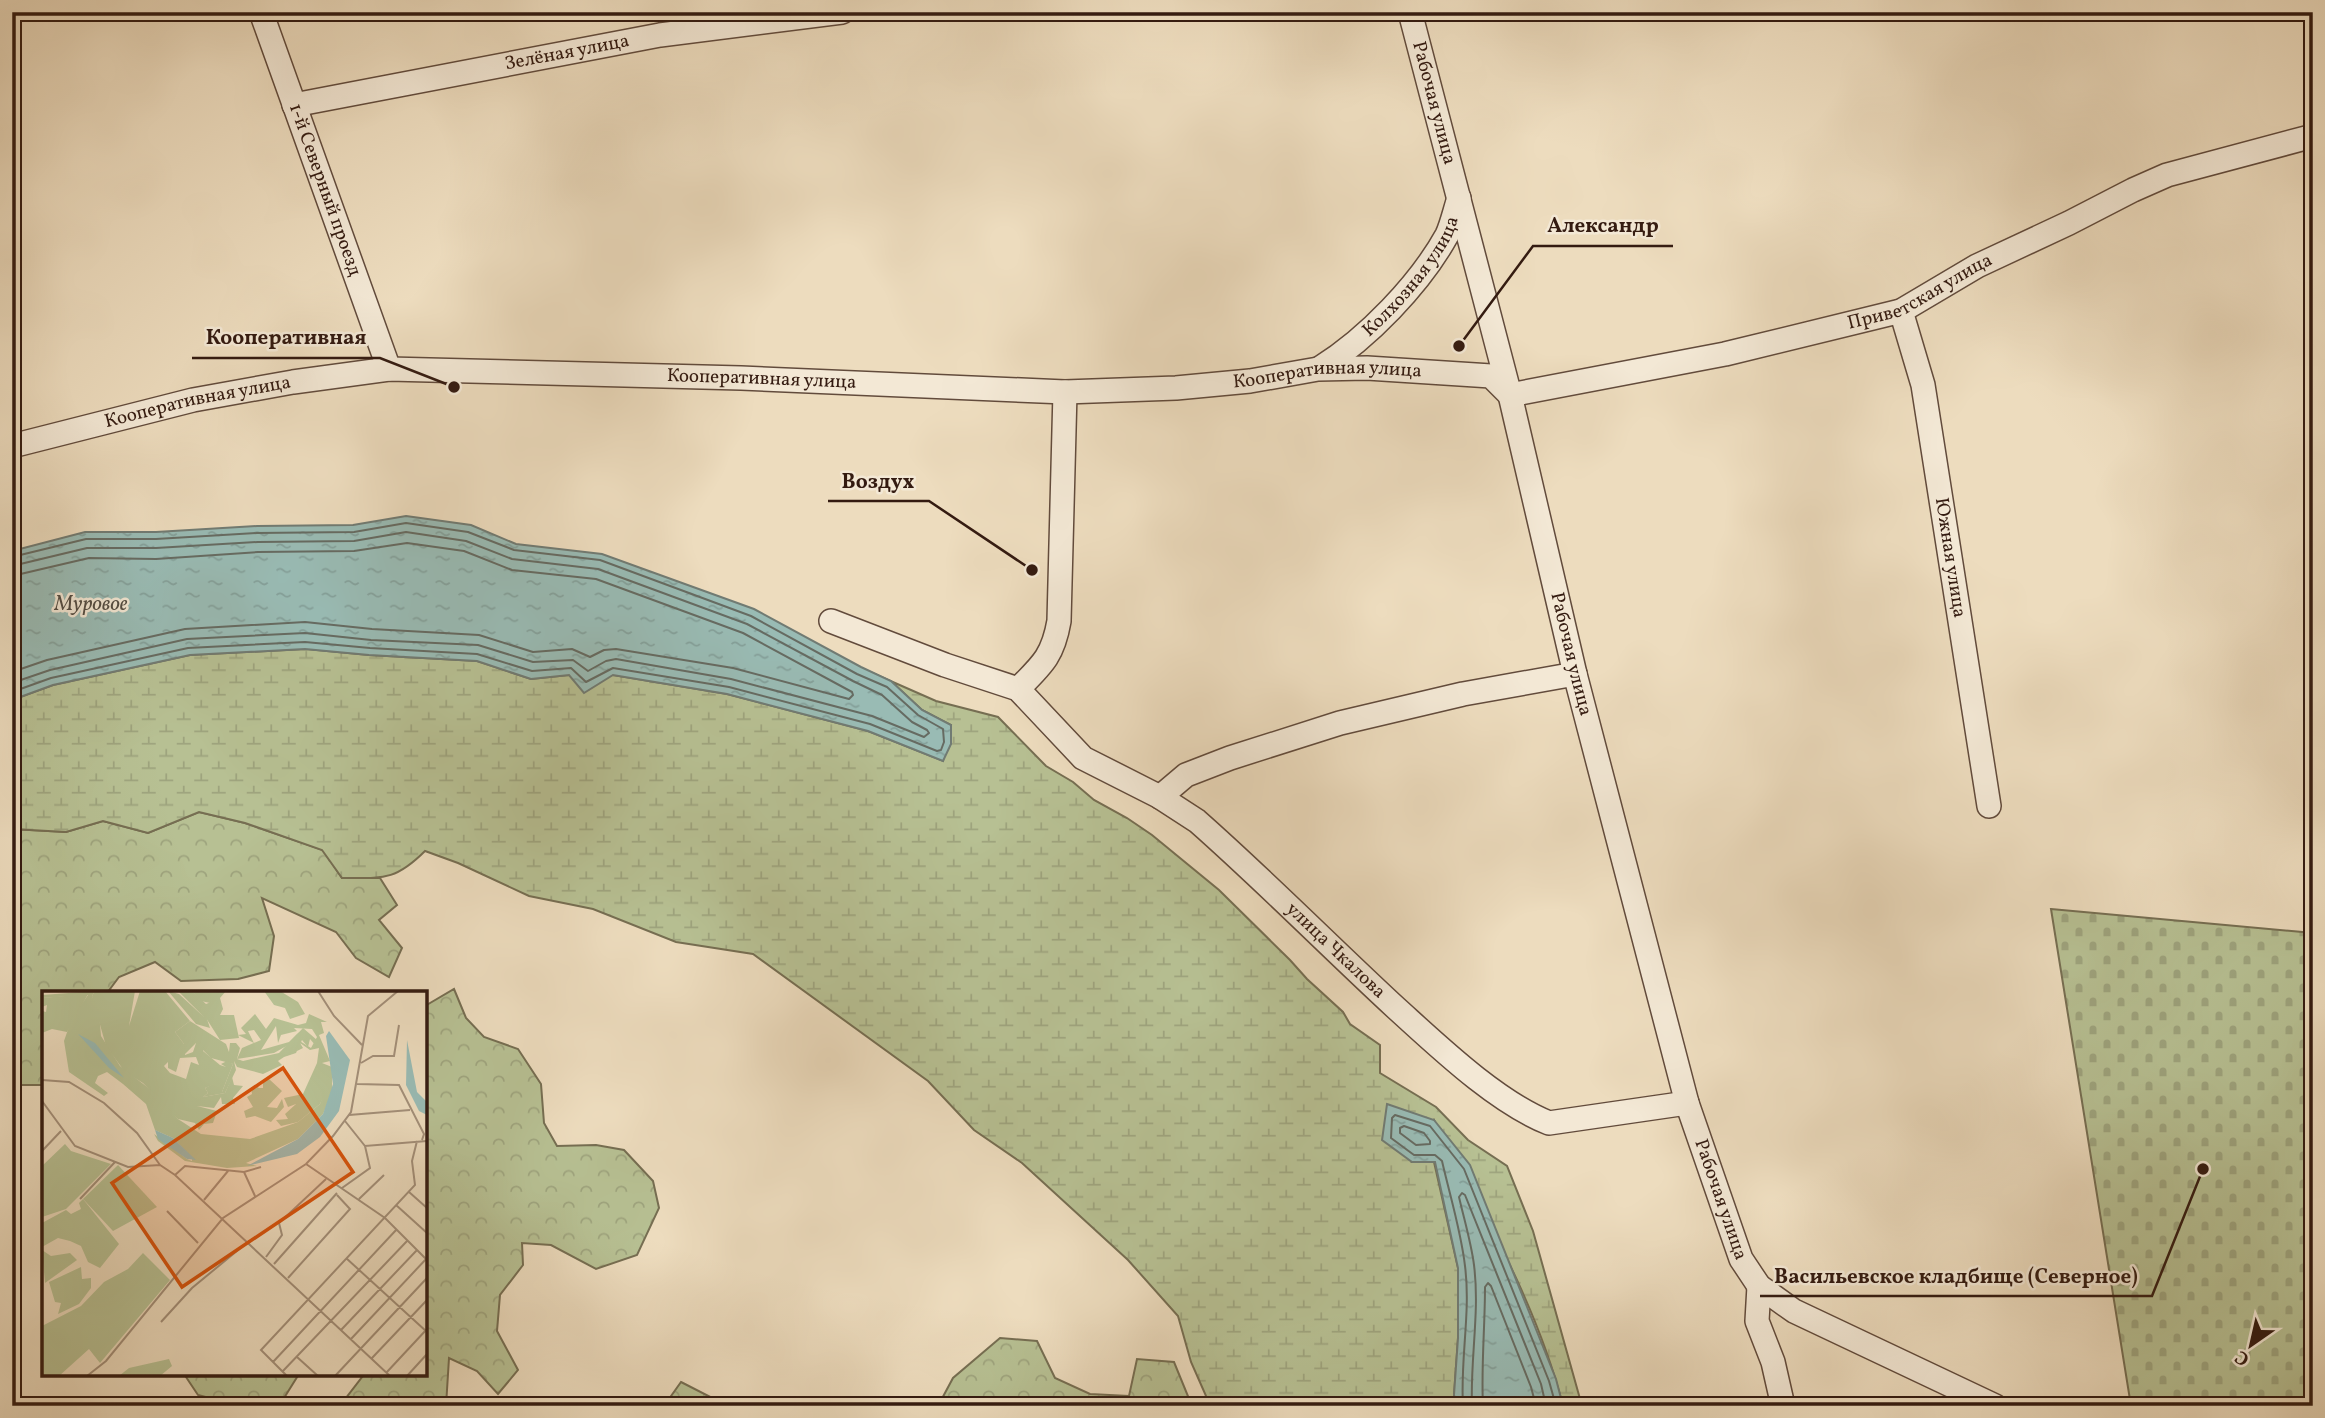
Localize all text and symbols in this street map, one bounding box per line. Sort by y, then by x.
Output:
street label: Зелёная улица [503,28,632,77]
street label: Рабочая улица [1405,38,1462,167]
street label: 1-й Северный проезд [282,100,368,280]
callout: Александр [1533,204,1673,246]
text: Александр [1547,212,1659,241]
street label: Колхозная улица [1357,213,1466,343]
street label: Приветская улица [1845,248,1997,337]
callout: Кооперативная [192,316,380,358]
text: Кооперативная [206,324,366,353]
street label: Кооперативная улица [1232,355,1422,396]
street label: Кооперативная улица [666,363,857,396]
street label: Кооперативная улица [102,370,293,435]
callout: Воздух [828,459,929,501]
text: Воздух [842,468,915,497]
street label: Южная улица [1928,496,1972,620]
water label: Муровое [53,590,128,619]
street label: Рабочая улица [1543,590,1598,719]
street label: улица Чкалова [1280,897,1391,1005]
inset map [42,991,427,1376]
street label: Рабочая улица [1688,1136,1753,1264]
callout: Васильевское кладбище (Северное) [1760,1254,2152,1296]
text: Васильевское кладбище (Северное) [1774,1263,2138,1292]
north arrow [2216,1310,2286,1380]
text: С [2230,1343,2255,1372]

